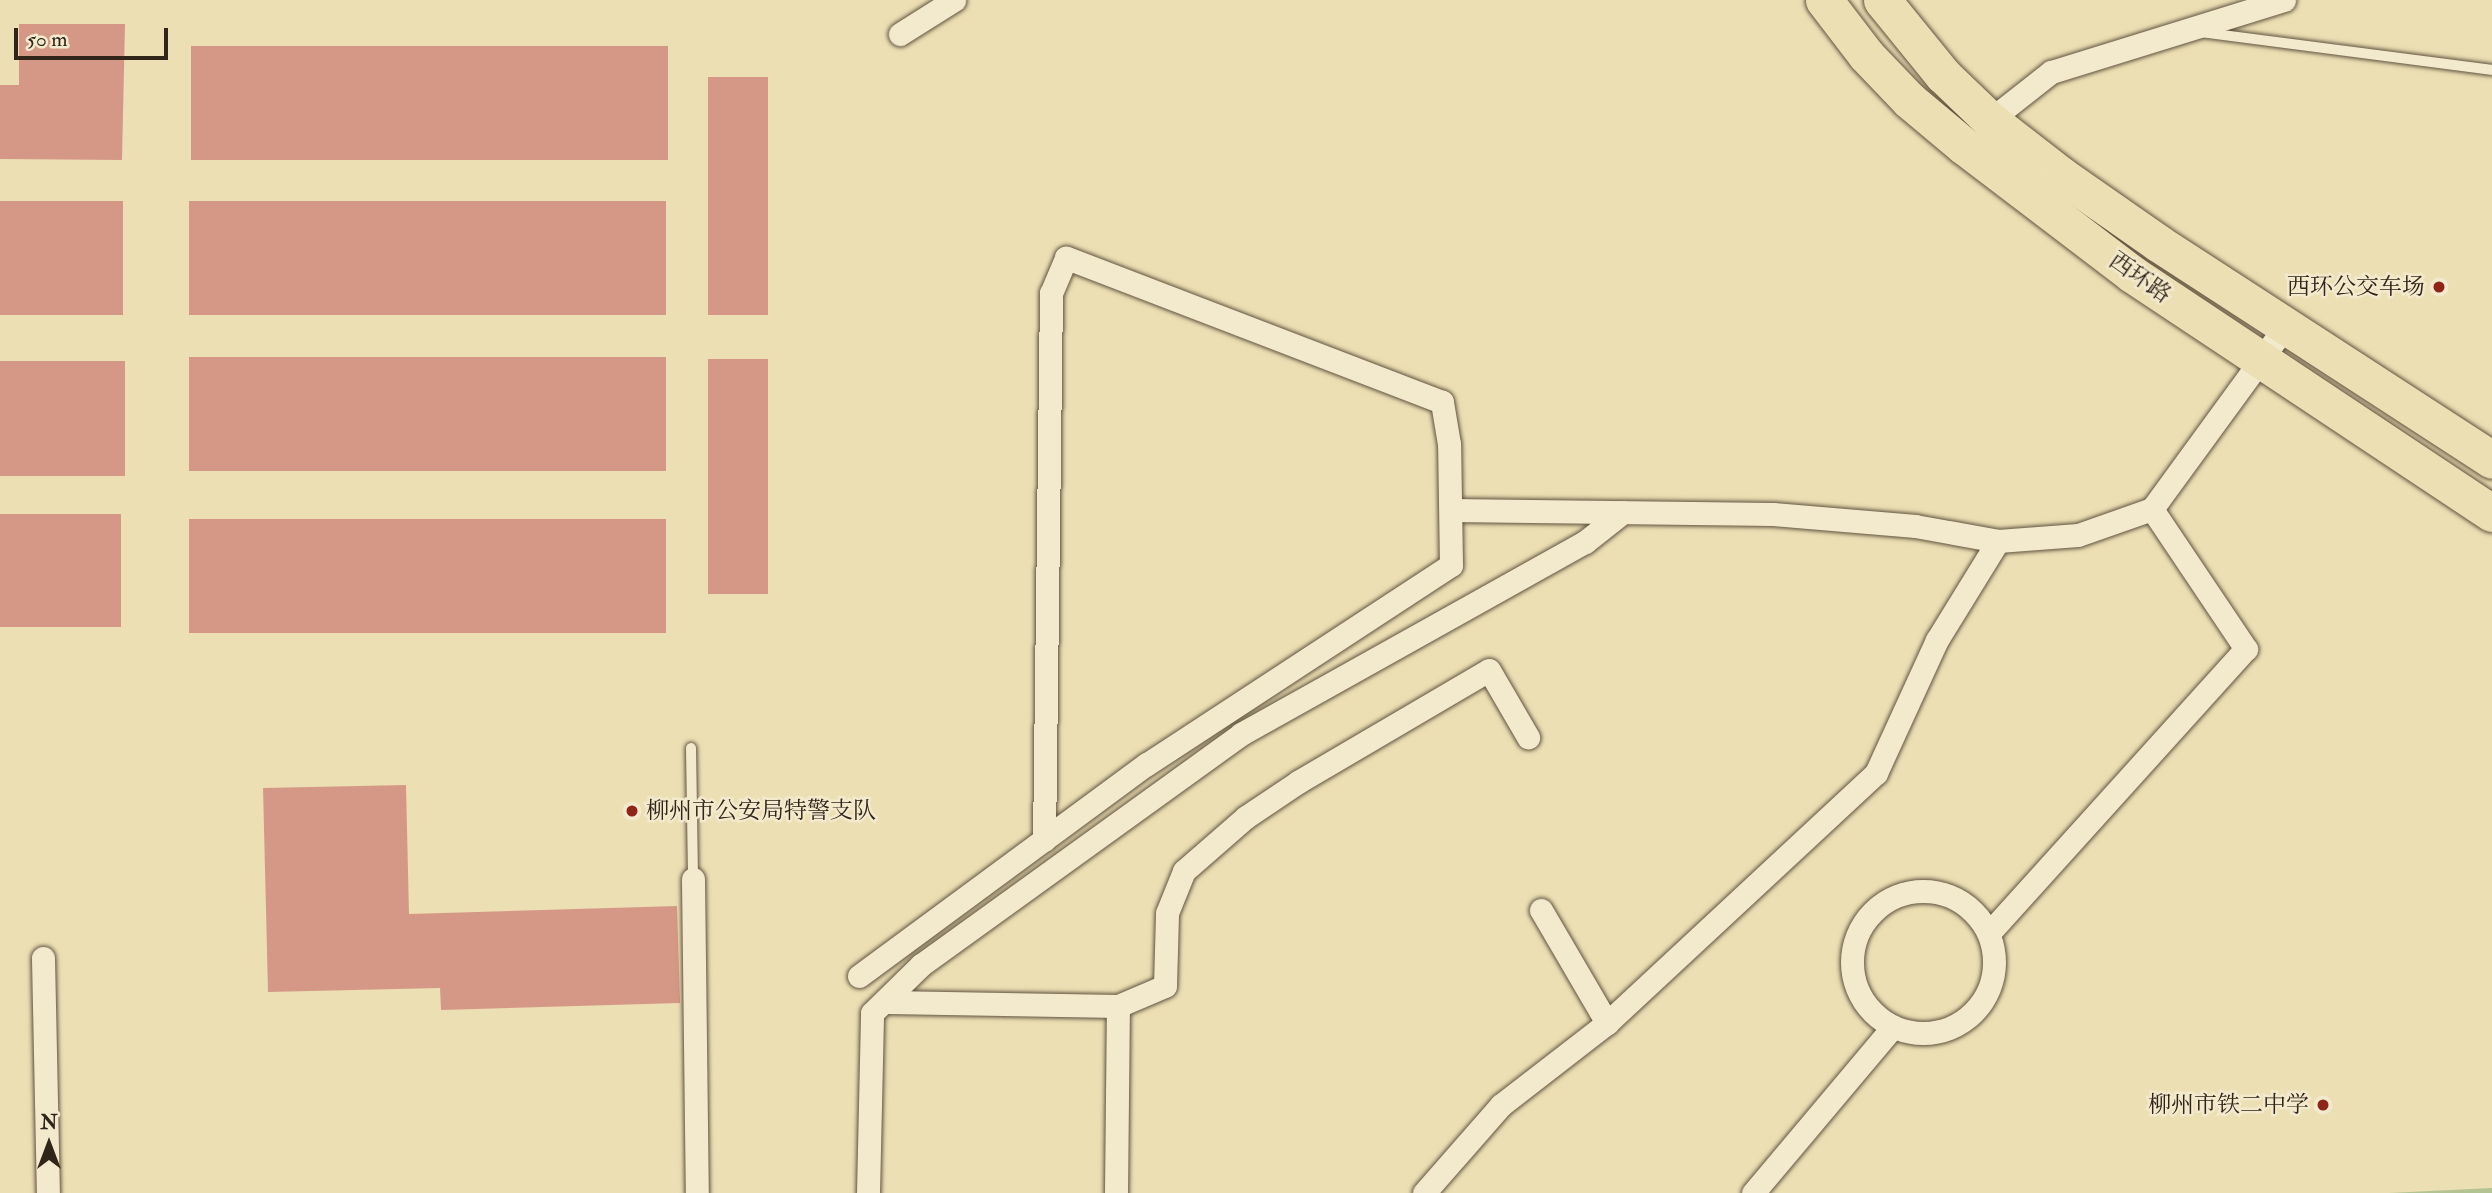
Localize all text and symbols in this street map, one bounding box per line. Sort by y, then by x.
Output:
scale bar [18,14,172,58]
text: 50 m [27,26,68,53]
street label: 西环路 [2104,247,2176,309]
place label: 西环公交车场 [2287,273,2425,301]
marker: 西环公交车场 [2431,279,2447,295]
place label: 柳州市公安局特警支队 [646,797,876,825]
marker: 柳州市公安局特警支队 [624,803,640,819]
place label: 柳州市铁二中学 [2148,1091,2309,1119]
marker: 柳州市铁二中学 [2315,1097,2331,1113]
north arrow [14,1109,84,1179]
text: N [40,1111,58,1135]

